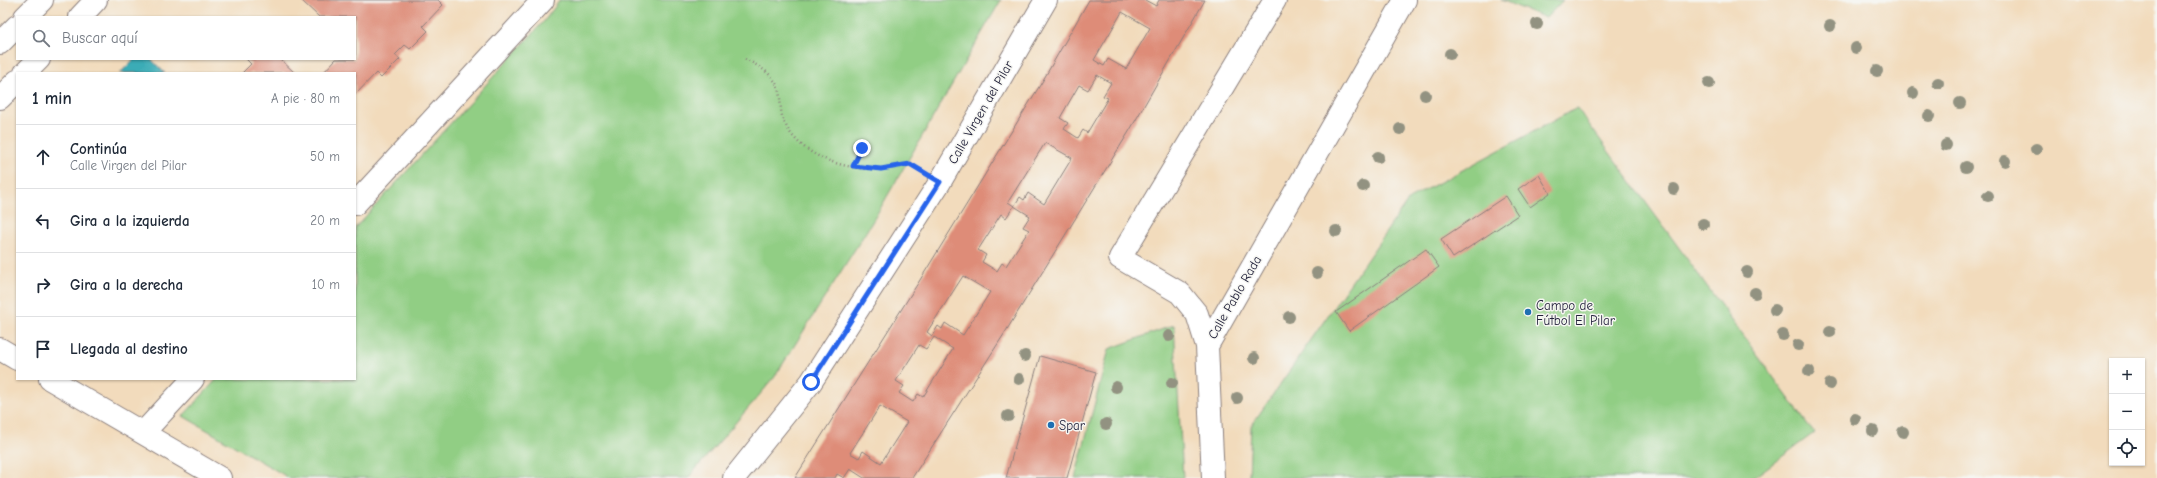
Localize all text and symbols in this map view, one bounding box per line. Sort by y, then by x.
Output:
search box [16,16,356,60]
icon: search [30,27,52,49]
text: Buscar aquí [62,29,138,47]
street label: Calle Virgen del Pilar [945,57,1016,166]
text: 1 min [32,89,72,108]
text: A pie · 80 m [271,91,340,106]
route end [853,139,871,157]
text: Continúa [70,140,127,158]
icon: ahead [32,146,54,168]
text: 50 m [310,149,340,164]
text: Calle Virgen del Pilar [70,158,186,173]
icon: left [32,210,54,232]
text: Gira a la izquierda [70,212,190,230]
text: 20 m [310,213,340,228]
street label: Calle Pablo Rada [1205,253,1264,342]
icon: right [32,274,54,296]
text: Gira a la derecha [70,276,183,294]
text: 10 m [312,277,340,292]
place label: Campo de Fútbol El Pilar [1536,298,1616,328]
marker: Campo de Fútbol El Pilar [1523,307,1533,317]
icon: arrive [32,338,54,360]
text: Llegada al destino [70,340,188,358]
map controls [2109,358,2145,466]
button: + [2109,358,2145,394]
route start [802,373,820,391]
button: − [2109,394,2145,430]
place label: Spar [1059,418,1086,433]
marker: Spar [1046,420,1056,430]
button: locate [2109,430,2145,466]

